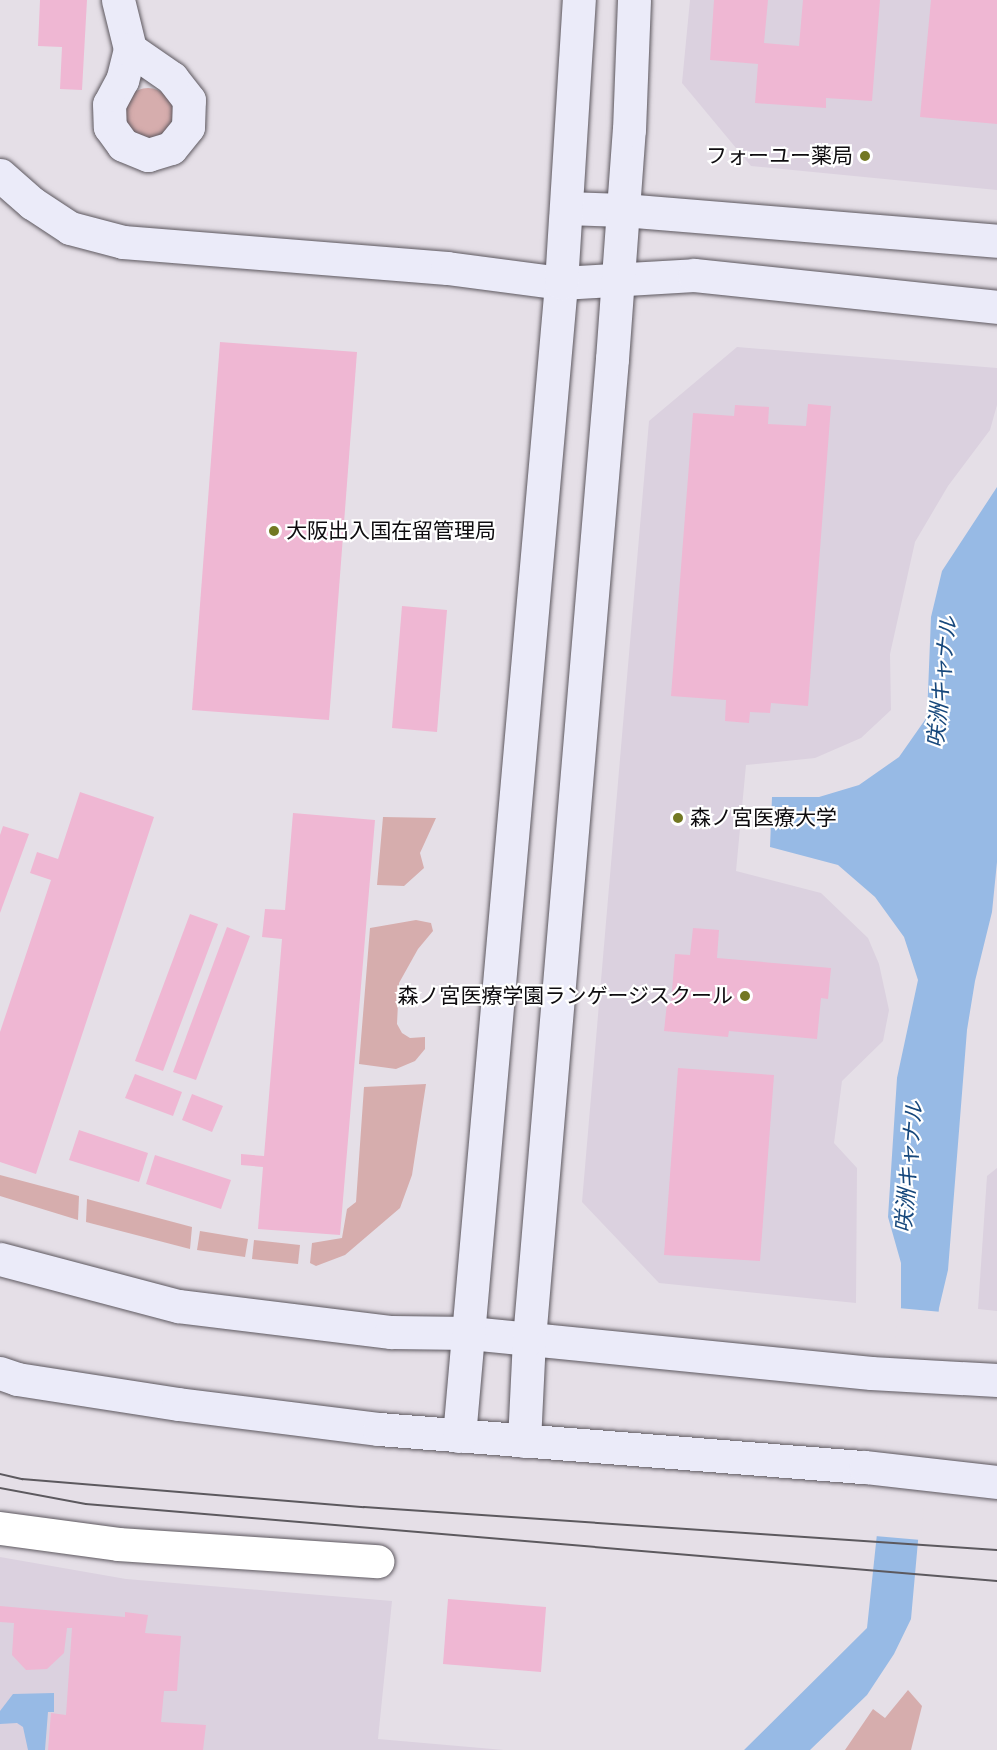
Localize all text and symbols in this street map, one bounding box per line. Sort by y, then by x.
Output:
place label: フォーユー薬局 [706,143,853,169]
marker: フォーユー薬局 [858,149,872,163]
place label: 大阪出入国在留管理局 [286,518,496,544]
marker: 大阪出入国在留管理局 [267,524,281,538]
water label: 咲洲キャナル [922,615,962,749]
place label: 森ノ宮医療大学 [690,805,837,831]
marker: 森ノ宮医療大学 [671,811,685,825]
place label: 森ノ宮医療学園ランゲージスクール [397,983,733,1009]
marker: 森ノ宮医療学園ランゲージスクール [738,989,752,1003]
water label: 咲洲キャナル [890,1100,928,1234]

